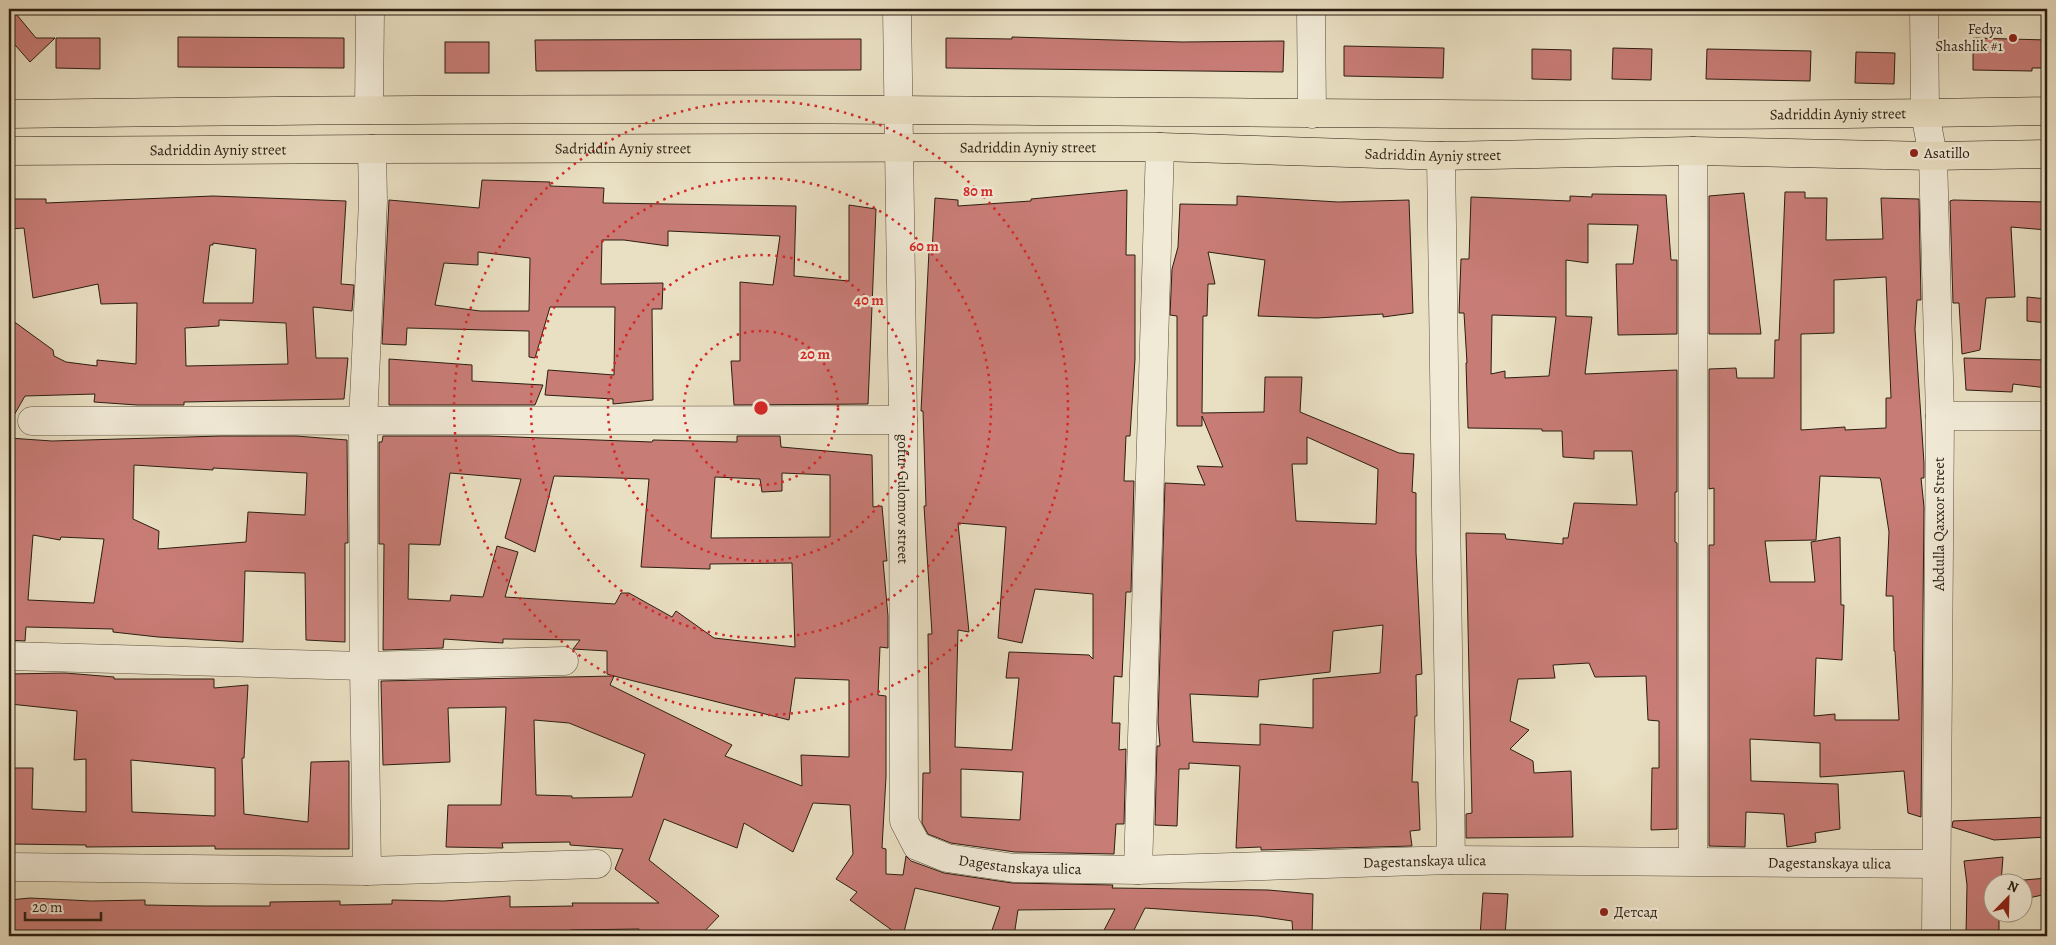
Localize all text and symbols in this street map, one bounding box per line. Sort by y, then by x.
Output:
place label: Fedya Shashlik #1 [1935,19,2003,56]
marker: Fedya Shashlik #1 [2007,32,2019,44]
street label: Sadriddin Ayniy street [1770,103,1906,124]
street label: Sadriddin Ayniy street [960,137,1096,158]
street label: Sadriddin Ayniy street [555,138,691,159]
street label: Sadriddin Ayniy street [150,139,286,160]
place label: Asatillo [1923,143,1970,163]
street label: Sadriddin Ayniy street [1364,144,1501,166]
marker: Asatillo [1908,147,1920,159]
text: 80 m [963,181,993,201]
text: 60 m [909,236,939,256]
text: 40 m [854,290,884,310]
text: 20 m [800,344,830,364]
centre of rings [752,399,770,417]
street label: gofur Gulomov street [893,434,913,564]
street label: Abdulla Qaxxor Street [1929,457,1949,592]
street label: Dagestanskaya ulica [957,850,1082,879]
street label: Dagestanskaya ulica [1362,850,1486,873]
street label: Dagestanskaya ulica [1768,853,1891,874]
north arrow [1984,872,2034,922]
text: N [2004,876,2021,897]
scale bar [25,890,101,922]
text: 20 m [32,897,63,917]
place label: Детсад [1614,902,1658,922]
marker: Детсад [1598,906,1610,918]

